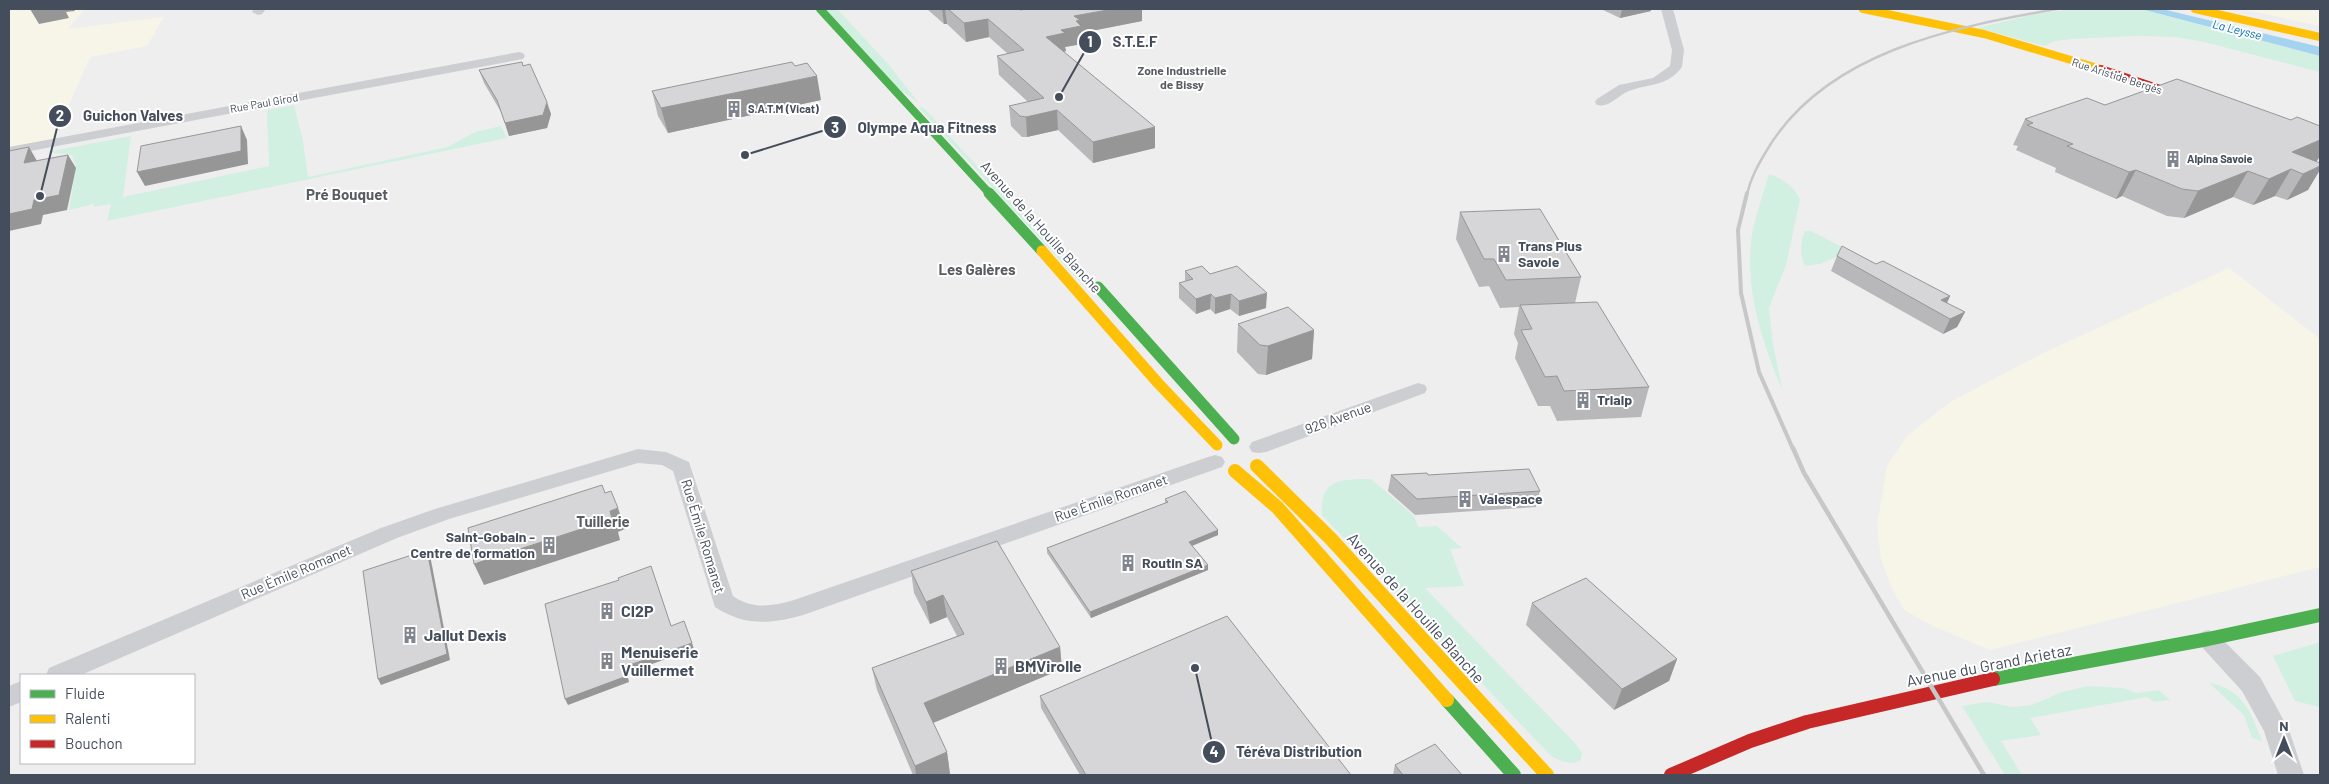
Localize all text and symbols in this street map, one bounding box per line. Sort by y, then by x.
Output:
water label: La Leysse [2211,16,2263,42]
callout: S.T.E.F [1078,27,1168,57]
text: 1 [1087,32,1093,50]
text: S.T.E.F [1113,32,1158,50]
street label: Rue Aristide Bergès [2070,55,2164,96]
district label: Zone Industrielle de Bissy [1137,63,1227,91]
street label: Rue Paul Girod [229,90,299,115]
building icon: S.A.T.M (Vicat) [724,99,744,119]
callout: Guichon Valves [48,101,193,131]
place label: S.A.T.M (Vicat) [748,102,819,115]
text: 2 [56,106,64,124]
text: Guichon Valves [83,106,183,124]
callout: Olympe Aqua Fitness [823,112,1007,142]
text: 3 [831,118,839,136]
text: Olympe Aqua Fitness [857,118,997,136]
building icon: Alpina Savoie [2163,149,2183,169]
place label: Alpina Savoie [2187,152,2253,165]
street label: Avenue de la Houille Blanche [978,157,1105,296]
district label: Pré Bouquet [306,185,388,203]
place label: Trans Plus Savoie [1518,237,1582,270]
building icon: Trans Plus Savoie [1494,244,1514,264]
district label: Les Galères [938,260,1016,278]
building icon: Trialp [1573,390,1593,410]
place label: Trialp [1597,391,1632,408]
street label: 926 Avenue [1302,398,1373,437]
street label: Rue Émile Romanet [1052,470,1170,525]
street label: Rue Émile Romanet [678,477,729,595]
building icon: Valespace [1455,489,1475,509]
place label: Valespace [1479,490,1543,507]
district label: Tuillerie [576,512,630,530]
place label: Saint-Gobain - Centre de formation [410,528,535,561]
street label: Avenue de la Houille Blanche [1344,528,1489,687]
building icon: Saint-Gobain - Centre de formation [539,535,559,555]
street label: Rue Émile Romanet [238,541,354,602]
building icon: Routin SA [1118,553,1138,573]
place label: Routin SA [1142,554,1204,571]
building icon: CI2P [597,601,617,621]
place label: CI2P [621,601,654,620]
building icon: Jallut Dexis [400,625,420,645]
place label: Jallut Dexis [424,625,507,644]
street label: Avenue du Grand Arietaz [1905,639,2073,690]
place label: Menuiserie Vuillermet [621,642,699,679]
building icon: Menuiserie Vuillermet [597,651,617,671]
building icon: BMVirolle [991,656,1011,676]
place label: BMVirolle [1015,656,1082,675]
legend [20,674,195,764]
text: Fluide [65,684,105,702]
text: Ralenti [65,709,111,727]
north arrow [2259,714,2309,764]
text: N [2279,717,2289,734]
text: Bouchon [65,734,123,752]
callout: Téréva Distribution [1201,737,1372,767]
text: 4 [1209,742,1219,760]
text: Téréva Distribution [1236,742,1362,760]

